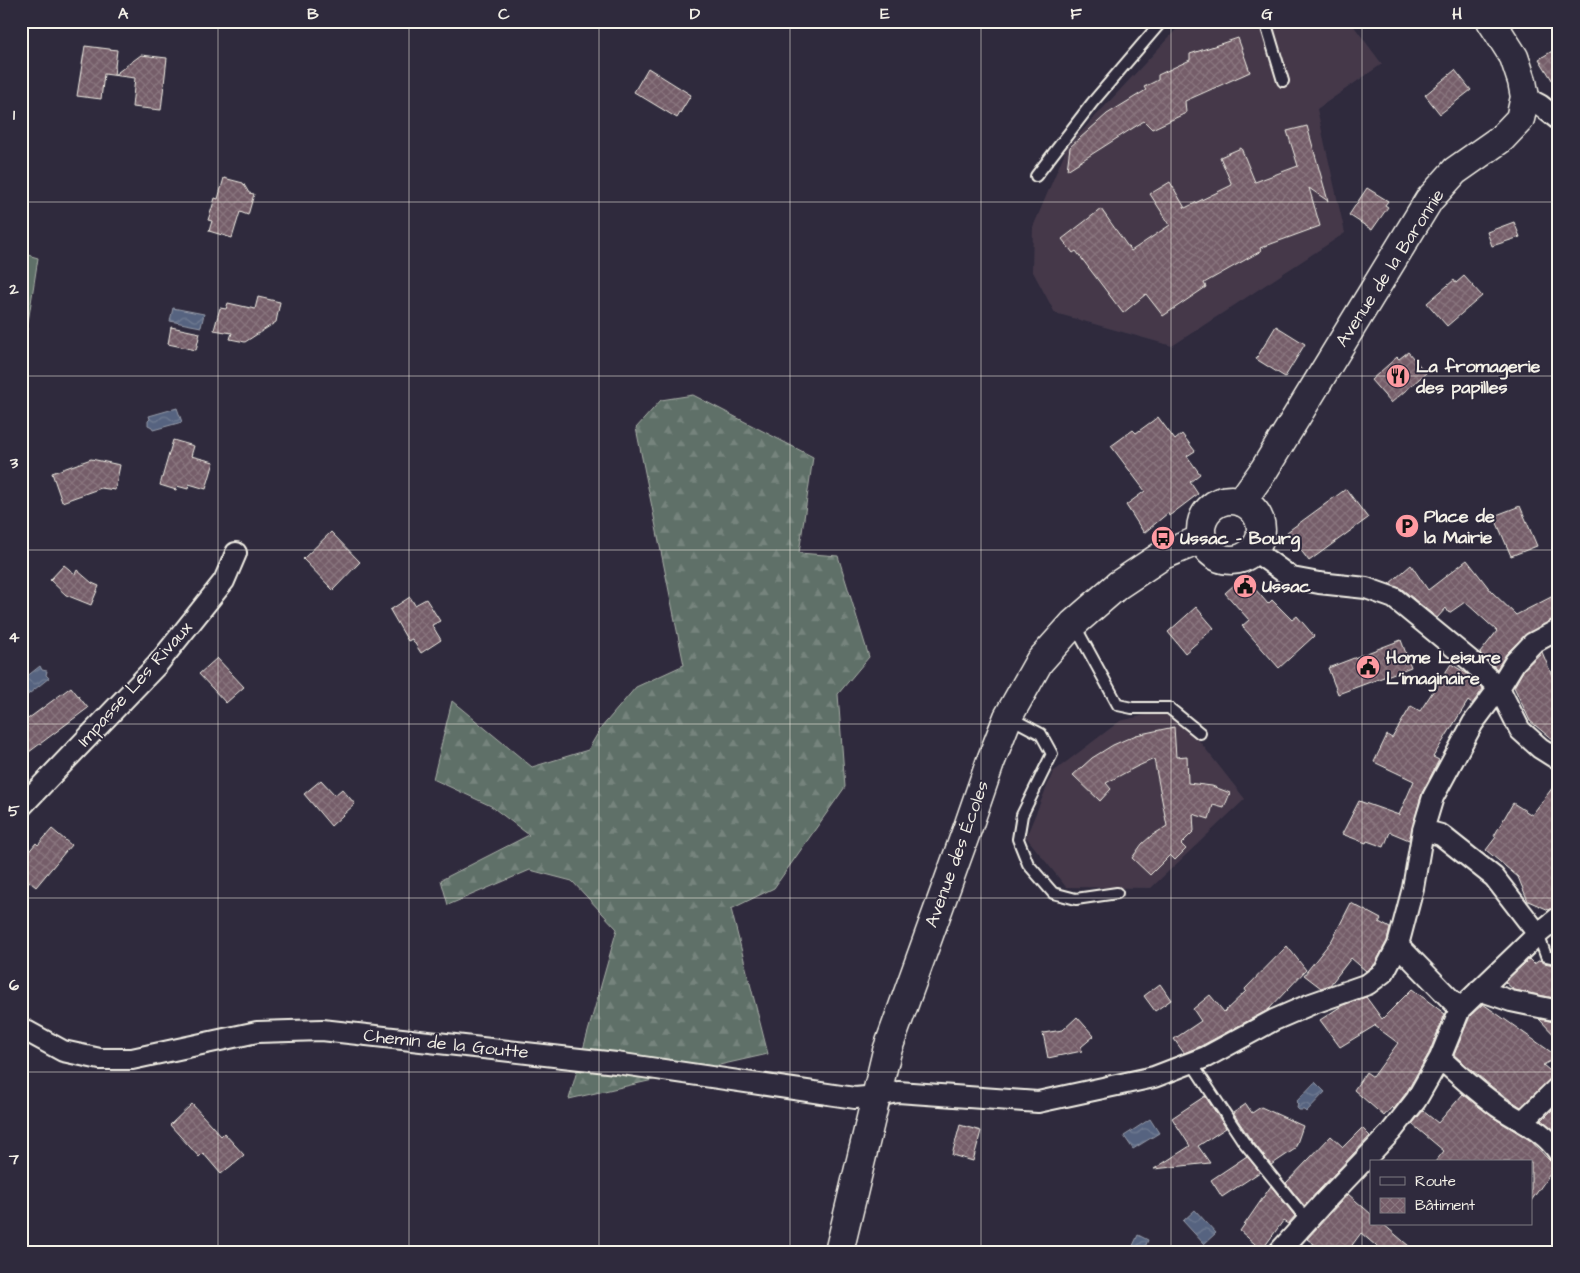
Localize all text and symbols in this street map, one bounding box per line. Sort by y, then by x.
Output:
text: A [118,3,129,25]
text: B [307,3,319,25]
text: C [498,3,510,25]
text: D [690,3,701,25]
text: E [880,3,890,25]
text: F [1070,3,1082,25]
text: G [1261,3,1273,25]
text: H [1452,3,1462,25]
text: 1 [13,104,16,126]
street label: Avenue de la Baronnie [1330,184,1451,352]
text: 2 [8,278,19,300]
place label: La fromagerie des papilles [1415,354,1540,400]
restaurant icon: La fromagerie des papilles [1385,363,1411,389]
text: 3 [9,452,19,474]
place label: Place de la Mairie [1424,504,1495,550]
parking icon: Place de la Mairie [1394,513,1420,539]
bus stop icon: Ussac - Bourg [1150,525,1176,551]
place label: Ussac - Bourg [1180,526,1301,552]
public building icon: Ussac [1232,573,1258,599]
place label: Ussac [1262,574,1311,599]
street label: Impasse Les Rivaux [72,615,199,752]
text: 4 [9,626,20,648]
place label: Home Leisure L'imaginaire [1386,645,1501,692]
public building icon: Home Leisure L'imaginaire [1355,654,1381,680]
street label: Avenue des Écoles [919,777,995,931]
text: 5 [8,800,20,822]
text: 6 [9,974,19,996]
street label: Chemin de la Goutte [362,1023,530,1065]
text: 7 [8,1148,19,1170]
legend [1370,1160,1532,1226]
text: Route [1415,1171,1456,1192]
text: Bâtiment [1415,1195,1475,1216]

